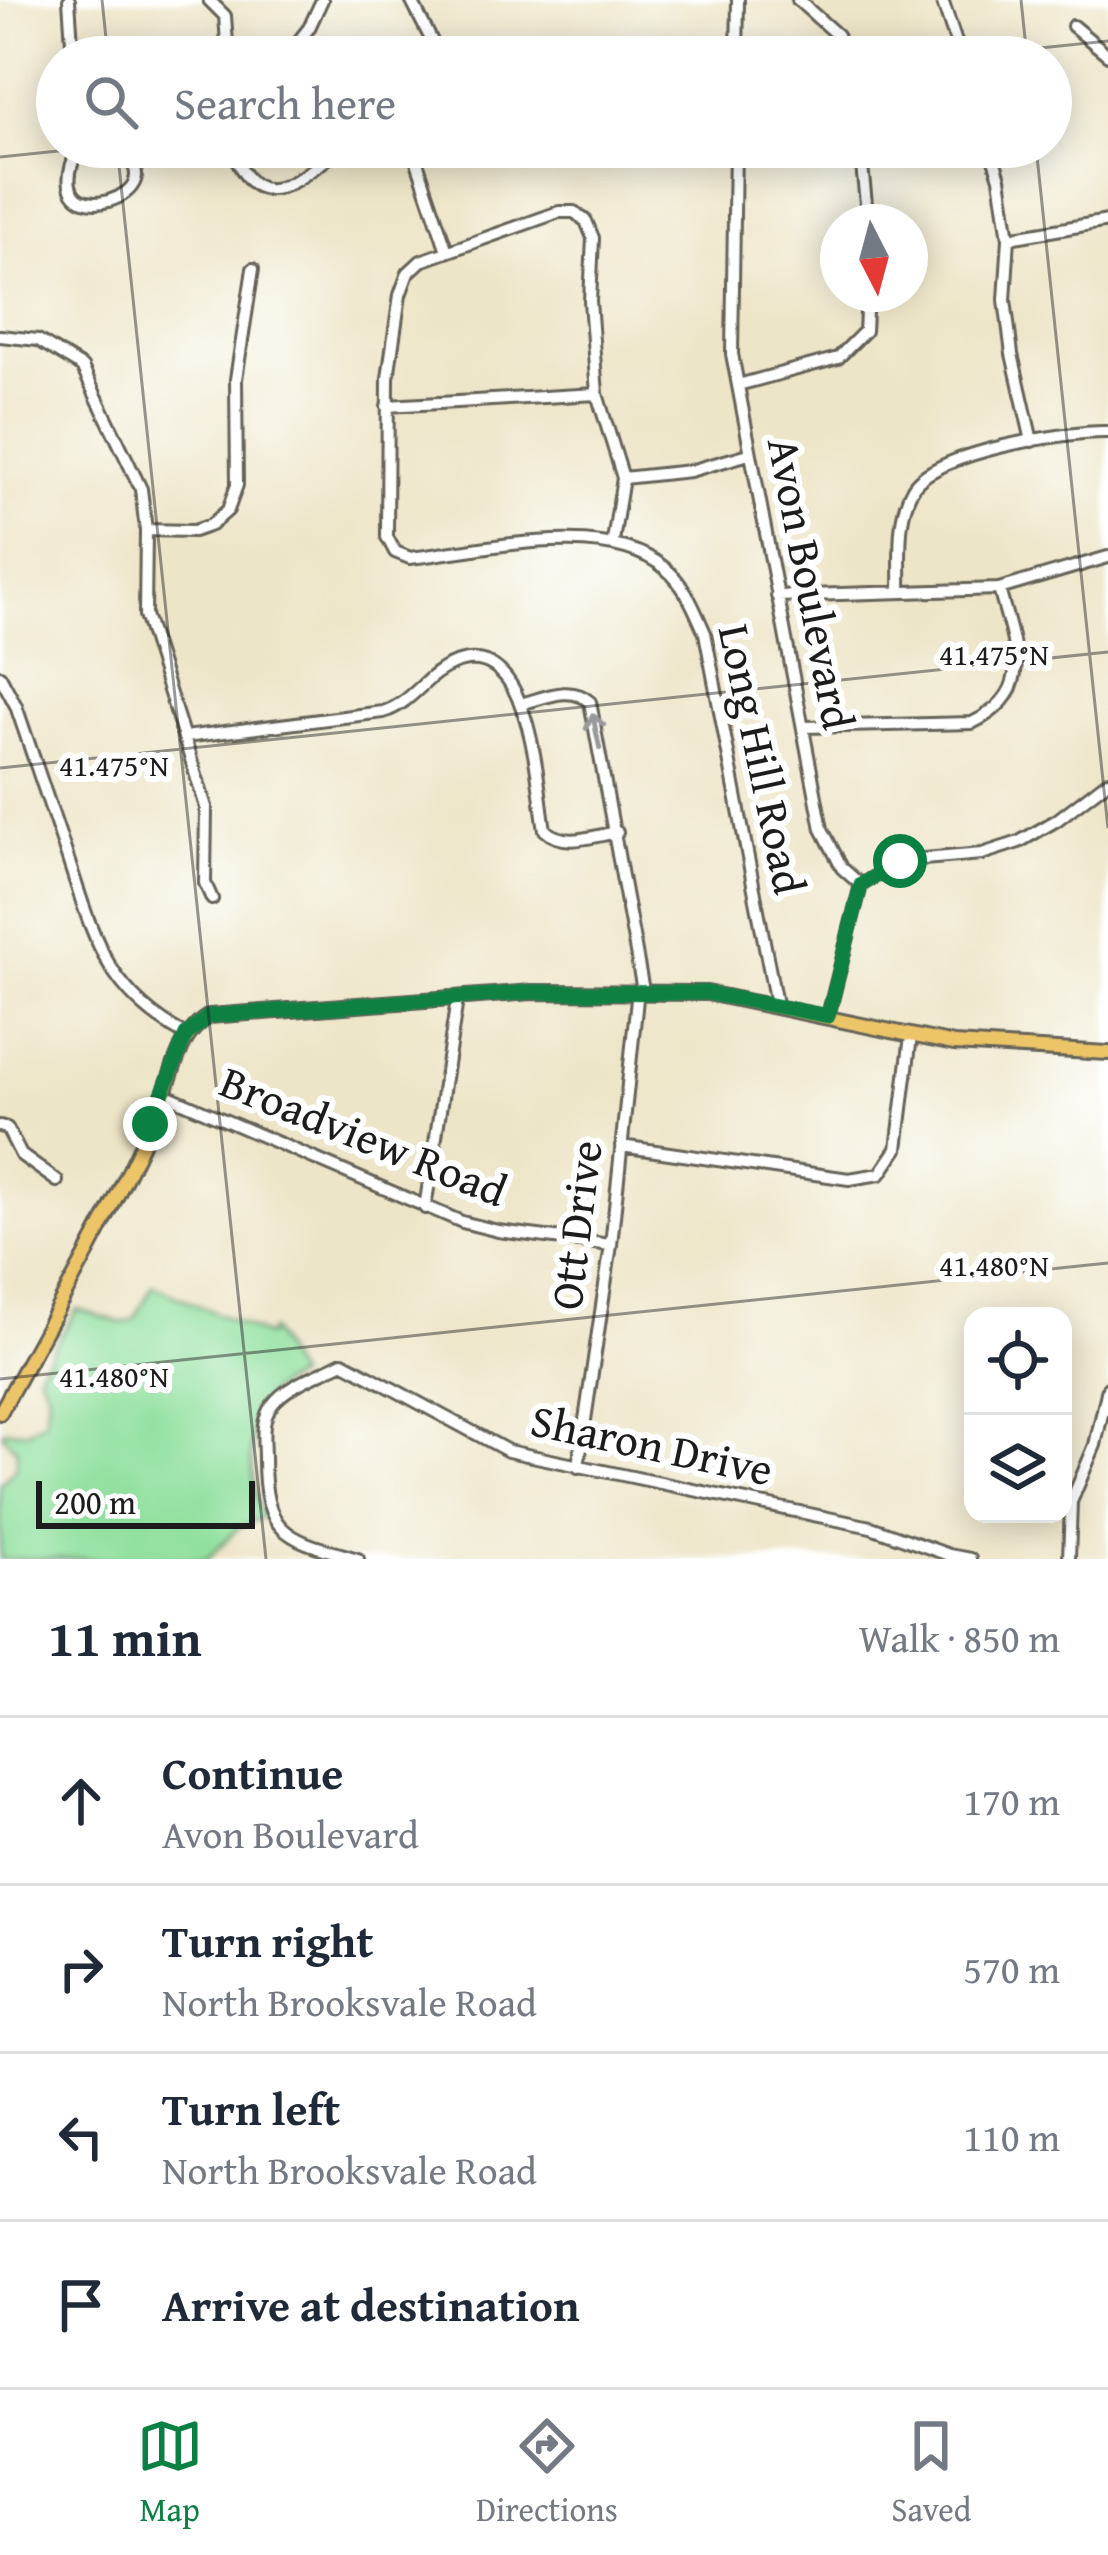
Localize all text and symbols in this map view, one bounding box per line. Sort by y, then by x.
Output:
search box [36,36,1072,168]
icon: search [78,69,144,135]
text: Search here [174,70,396,135]
north arrow [820,204,928,312]
street label: Avon Boulevard [752,431,872,735]
street label: Long Hill Road [703,618,823,900]
text: 41.475°N [939,632,1049,676]
one-way arrow [584,713,606,752]
text: 41.475°N [59,743,169,787]
route start [873,834,927,888]
street label: Broadview Road [211,1048,517,1222]
route end [123,1097,177,1151]
street label: Ott Drive [532,1137,618,1313]
text: 41.480°N [939,1243,1049,1287]
map controls [964,1307,1072,1523]
button: locate [964,1307,1072,1415]
text: 41.480°N [59,1354,169,1398]
street label: Sharon Drive [525,1387,779,1501]
button: layers [964,1415,1072,1523]
scale bar [36,1475,255,1528]
text: 200 m [54,1478,136,1526]
text: 11 min [48,1600,202,1675]
text: Walk · 850 m [859,1609,1060,1666]
text: Continue [162,1740,343,1805]
icon: ahead [48,1768,114,1834]
text: 170 m [963,1772,1060,1829]
text: Avon Boulevard [162,1805,419,1862]
text: Turn right [162,1908,374,1973]
icon: right [48,1936,114,2002]
text: 570 m [963,1940,1060,1997]
text: North Brooksvale Road [162,1973,537,2030]
text: Turn left [162,2076,340,2141]
icon: left [48,2104,114,2170]
text: 110 m [963,2108,1060,2165]
text: North Brooksvale Road [162,2141,537,2198]
icon: arrive [48,2272,114,2338]
text: Arrive at destination [162,2272,580,2337]
tab: Map [137,2413,203,2533]
tab: Directions [476,2413,618,2533]
tab: Saved [891,2413,971,2533]

